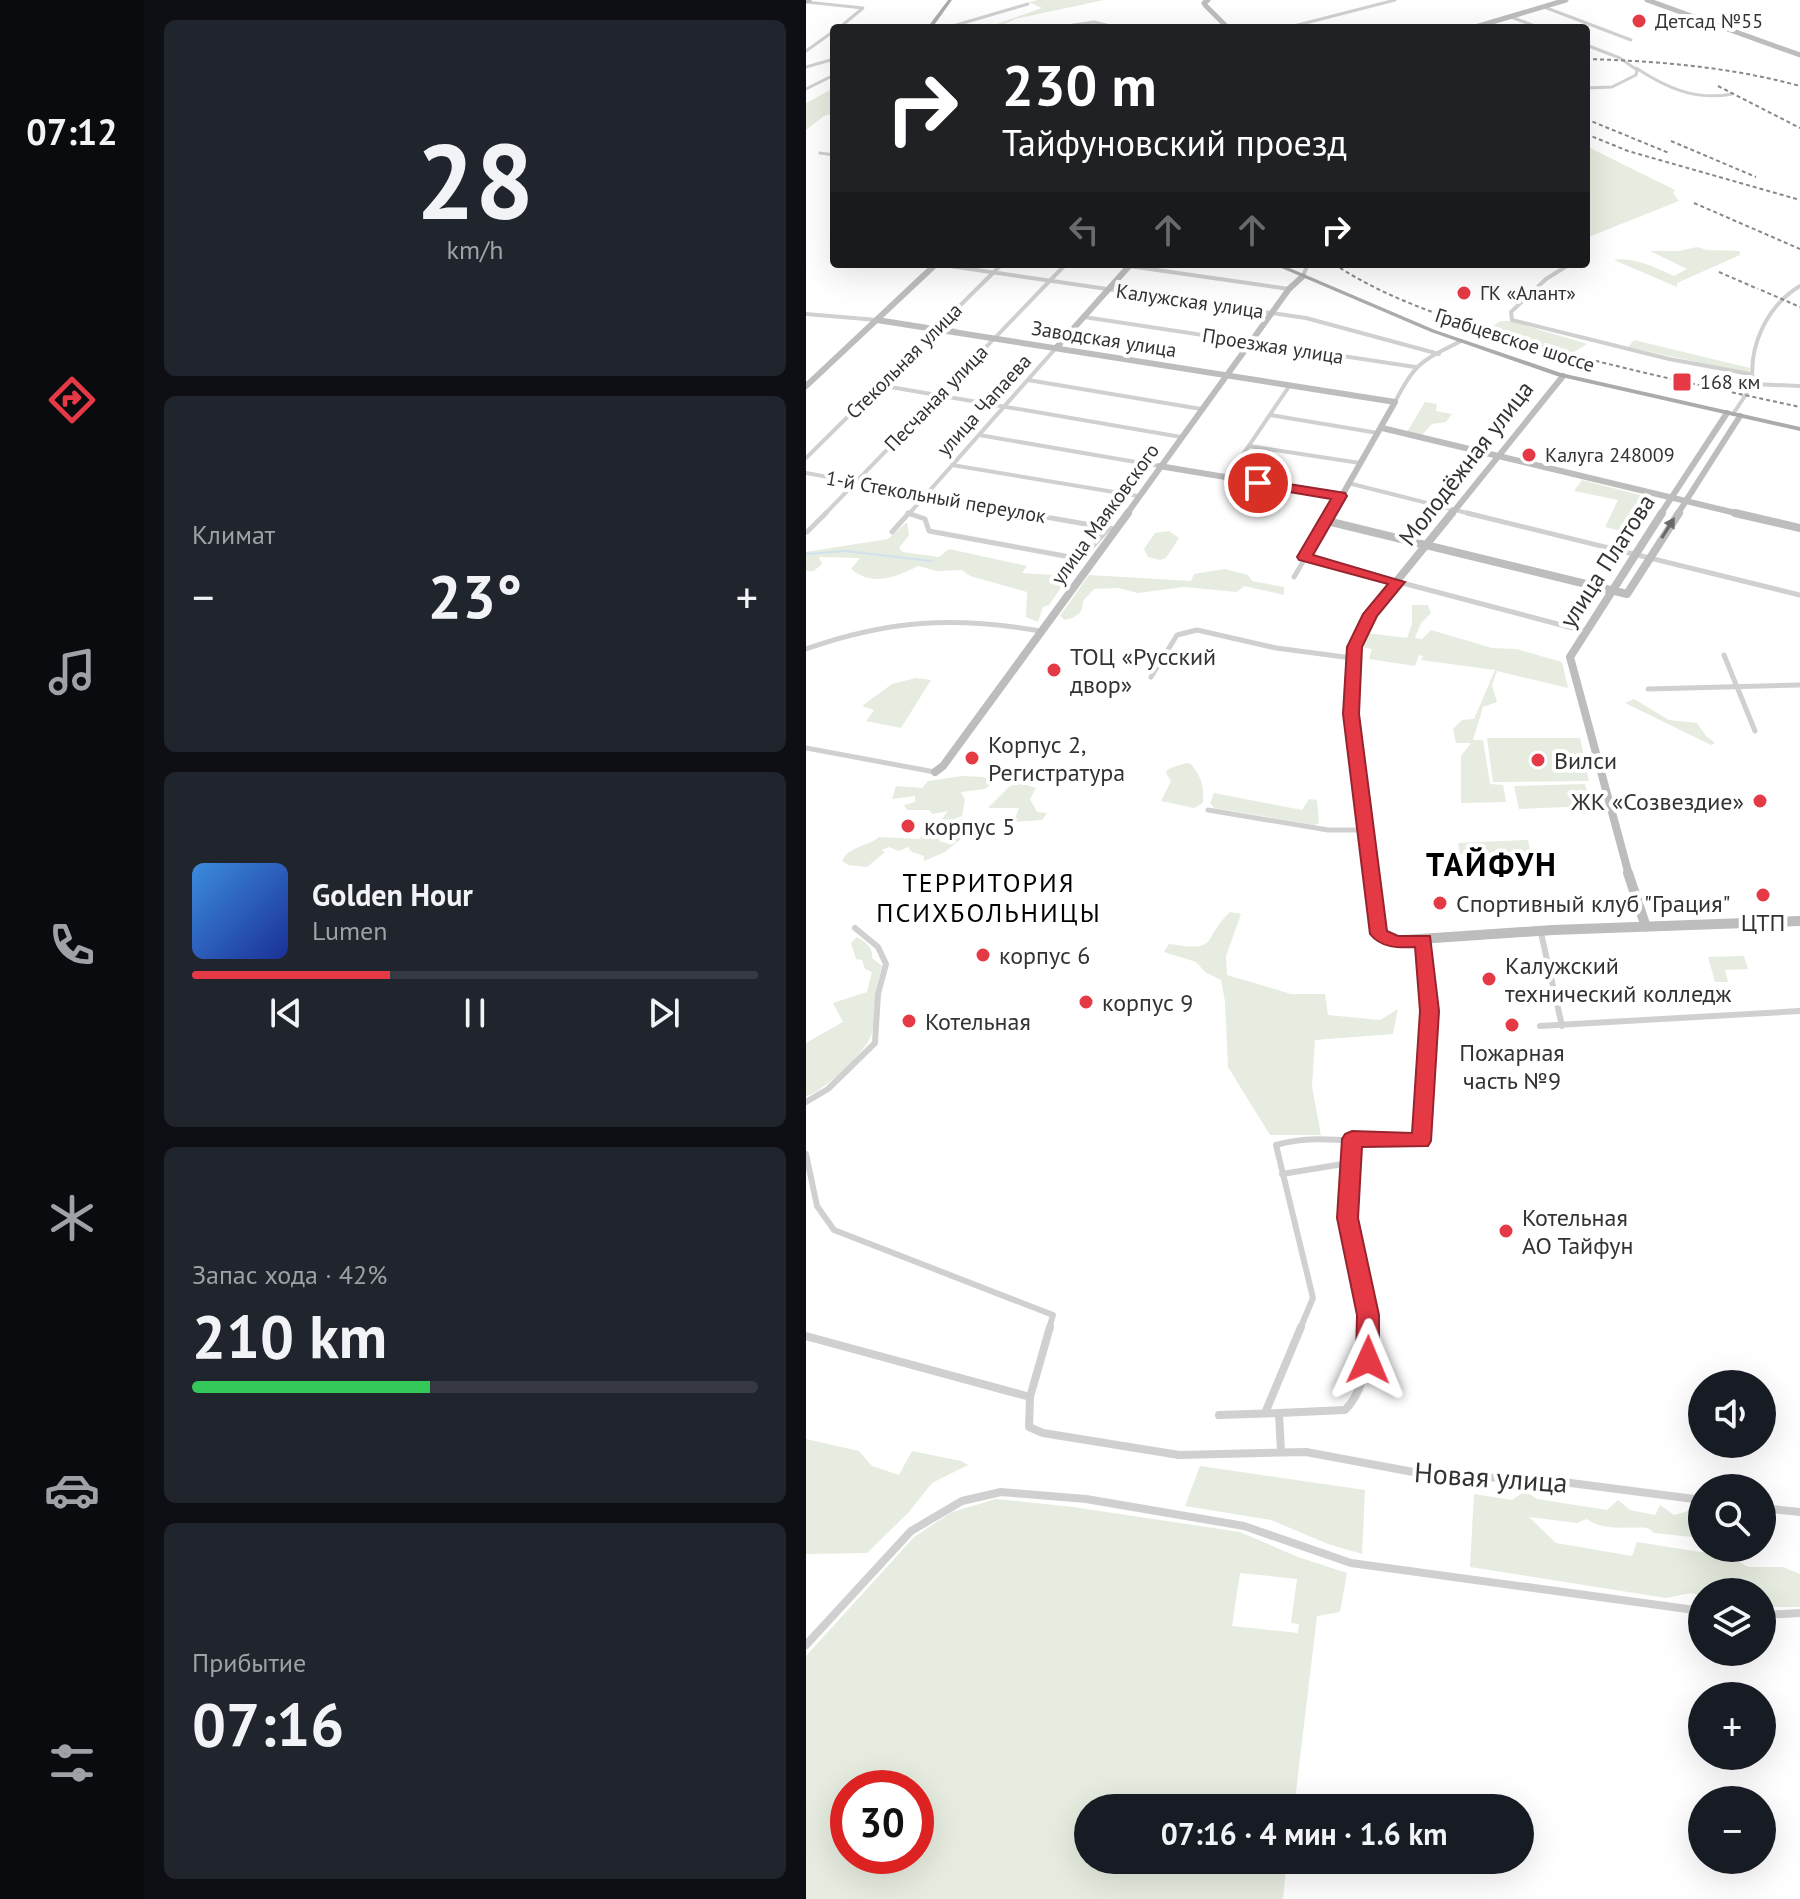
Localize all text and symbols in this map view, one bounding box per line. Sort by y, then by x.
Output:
place label: Детсад №55 [1655,8,1763,34]
marker: Детсад №55 [1630,12,1648,30]
text: 230 m [1002,49,1157,121]
icon: right [870,56,974,160]
text: 07:12 [26,108,118,155]
text: 28 [416,113,534,248]
text: Тайфуновский проезд [1002,119,1347,166]
icon: left [1062,208,1106,252]
icon: ahead [1146,208,1190,252]
icon: ahead [1230,208,1274,252]
icon: right [1314,208,1358,252]
text: km/h [447,233,504,266]
street label: Калужская улица [1115,278,1265,324]
place label: ГК «Алант» [1480,280,1576,306]
marker: ГК «Алант» [1455,284,1473,302]
street label: Стекольная улица [840,297,968,425]
street label: Грабцевское шоссе [1432,302,1598,378]
street label: Заводская улица [1030,315,1178,363]
street label: Проезжая улица [1201,322,1345,370]
street label: Песчаная улица [879,339,993,457]
street label: улица Чапаева [931,348,1037,462]
place label: 168 км [1700,369,1761,395]
marker: 168 км [1671,371,1693,393]
icon: directions [44,372,100,428]
street label: Молодёжная улица [1392,374,1540,552]
street label: улица Маяковского [1045,438,1165,590]
place label: Калуга 248009 [1545,442,1675,468]
marker: Калуга 248009 [1520,446,1538,464]
pin [1224,449,1292,517]
icon: arrive [1236,461,1280,505]
street label: 1-й Стекольный переулок [824,465,1048,529]
street label: улица Платова [1552,488,1662,634]
one-way arrow [1661,517,1675,539]
text: Климат [192,518,275,551]
text: 23° [428,557,522,635]
text: − [192,568,214,625]
text: + [736,568,758,625]
place label: ТОЦ «Русский двор» [1070,641,1216,700]
icon: music [44,644,100,700]
marker: ТОЦ «Русский двор» [1045,661,1063,679]
place label: Корпус 2, Регистратура [988,729,1125,788]
place label: Вилси [1554,745,1617,776]
marker: Корпус 2, Регистратура [963,749,981,767]
marker: Вилси [1529,751,1547,769]
place label: ЖК «Созвездие» [1570,786,1744,817]
marker: ЖК «Созвездие» [1751,792,1769,810]
place label: корпус 5 [924,811,1015,842]
marker: корпус 5 [899,817,917,835]
district label: ТАЙФУН [1426,843,1558,885]
district label: ТЕРРИТОРИЯ ПСИХБОЛЬНИЦЫ [876,866,1102,929]
text: Golden Hour [312,875,473,914]
marker: ЦТП [1754,886,1772,904]
place label: Спортивный клуб "Грация" [1456,888,1731,919]
marker: Спортивный клуб "Грация" [1431,894,1449,912]
place label: ЦТП [1741,907,1785,938]
text: Lumen [312,914,387,947]
icon: phone [44,917,100,973]
place label: корпус 6 [999,940,1090,971]
marker: корпус 6 [974,946,992,964]
place label: Калужский технический колледж [1505,950,1732,1009]
marker: Калужский технический колледж [1480,970,1498,988]
place label: корпус 9 [1102,987,1193,1018]
icon: previous [264,991,308,1035]
icon: pause [453,991,497,1035]
icon: next [642,991,686,1035]
marker: корпус 9 [1077,993,1095,1011]
place label: Котельная [925,1006,1031,1037]
marker: Котельная [900,1012,918,1030]
marker: Пожарная часть №9 [1503,1016,1521,1034]
place label: Пожарная часть №9 [1459,1037,1565,1096]
icon: climate [44,1190,100,1246]
place label: Котельная АО Тайфун [1522,1202,1633,1261]
marker: Котельная АО Тайфун [1497,1222,1515,1240]
text: Запас хода · 42% [192,1258,387,1291]
text: 210 km [192,1297,387,1375]
position arrow [1326,1318,1410,1402]
map controls [1688,1370,1776,1874]
button: sound [1688,1370,1776,1458]
street label: Новая улица [1413,1453,1569,1501]
icon: car [44,1462,100,1518]
button: search [1688,1474,1776,1562]
button: layers [1688,1578,1776,1666]
text: Прибытие [192,1646,306,1679]
button: + [1688,1682,1776,1770]
text: 07:16 [192,1685,344,1763]
icon: filters [44,1735,100,1791]
speed limit sign: 30 [830,1770,934,1874]
button: − [1688,1786,1776,1874]
text: 07:16 · 4 мин · 1.6 km [1161,1814,1447,1853]

